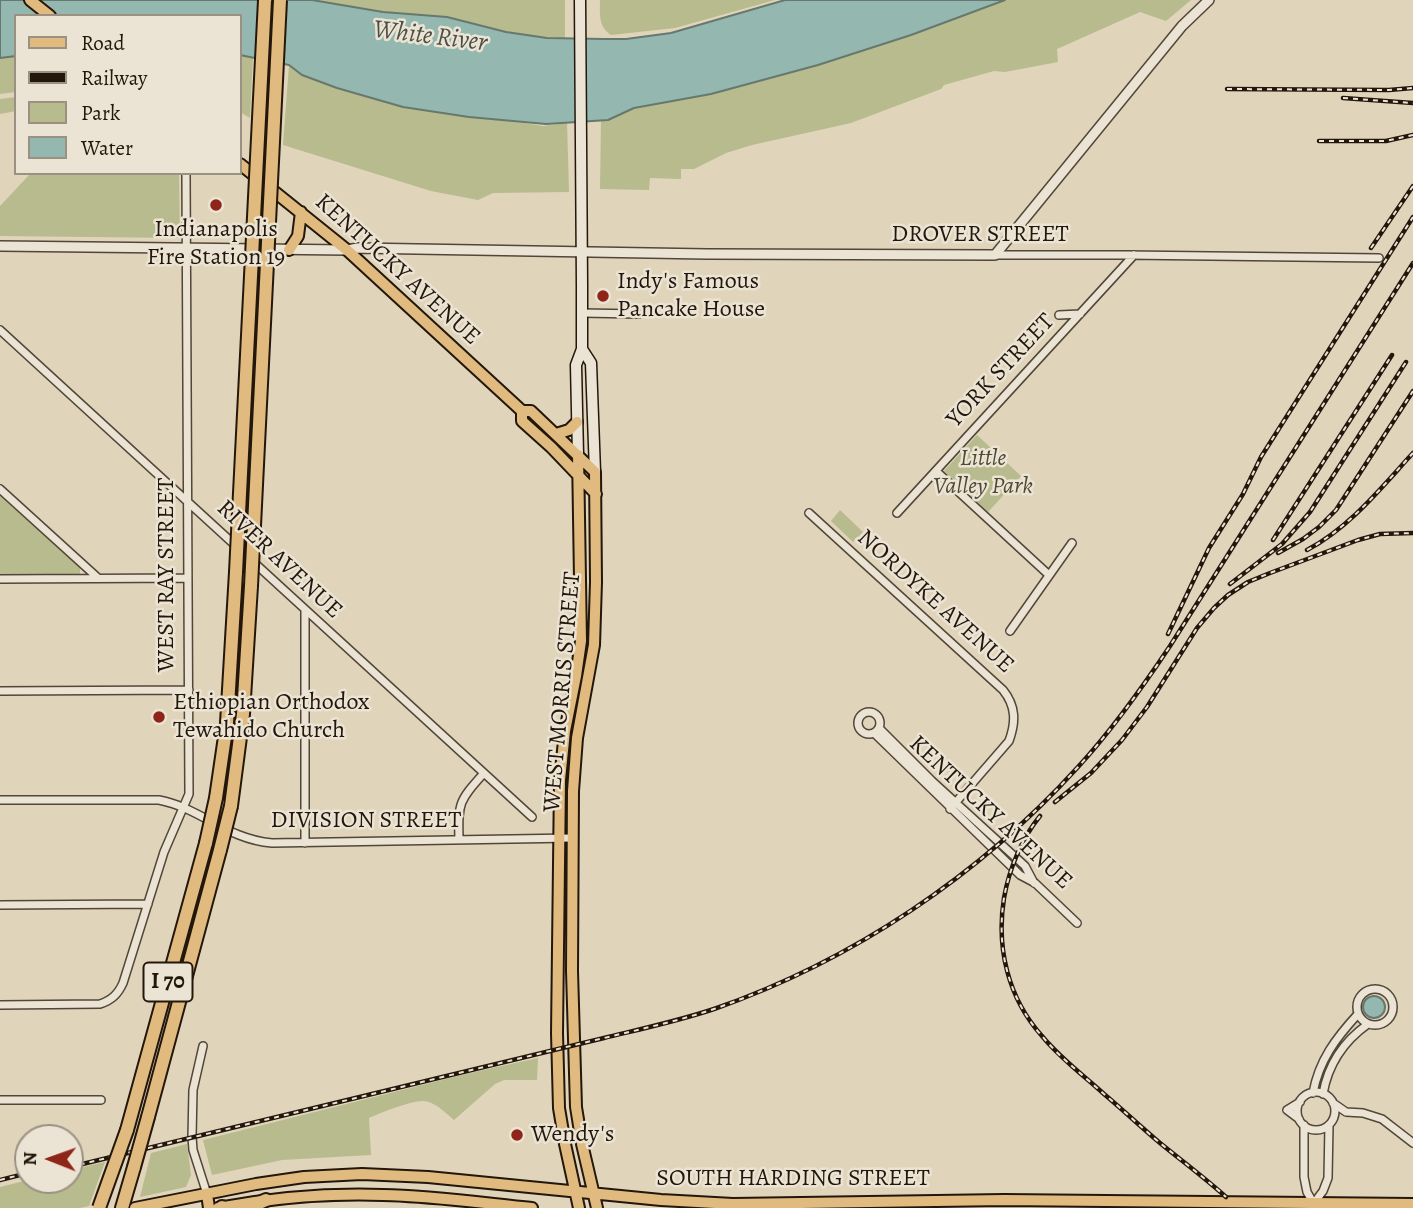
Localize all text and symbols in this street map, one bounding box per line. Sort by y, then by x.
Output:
legend [14,14,242,175]
water label: White River [371,15,489,59]
text: Road [81,29,125,57]
text: Railway [81,64,147,92]
text: Park [81,99,120,127]
text: Water [81,134,133,162]
street label: KENTUCKY AVENUE [308,188,486,352]
marker: Indianapolis Fire Station 19 [208,197,224,213]
place label: Indianapolis Fire Station 19 [147,216,285,272]
street label: DROVER STREET [891,221,1069,249]
place label: Indy's Famous Pancake House [617,268,765,324]
marker: Indy's Famous Pancake House [595,288,611,304]
street label: YORK STREET [941,308,1061,434]
park label: Little Valley Park [933,445,1033,501]
street label: WEST RAY STREET [153,478,181,672]
street label: RIVER AVENUE [210,495,348,625]
street label: NORDYKE AVENUE [851,524,1019,680]
street label: WEST MORRIS STREET [538,571,588,813]
place label: Ethiopian Orthodox Tewahido Church [173,689,369,745]
marker: Ethiopian Orthodox Tewahido Church [151,709,167,725]
street label: KENTUCKY AVENUE [902,730,1078,896]
street label: DIVISION STREET [271,807,461,835]
road number: I 70 [144,962,192,1001]
place label: Wendy's [531,1121,614,1149]
north arrow [14,1124,84,1194]
marker: Wendy's [509,1127,525,1143]
text: N [17,1152,43,1166]
street label: SOUTH HARDING STREET [656,1165,930,1193]

